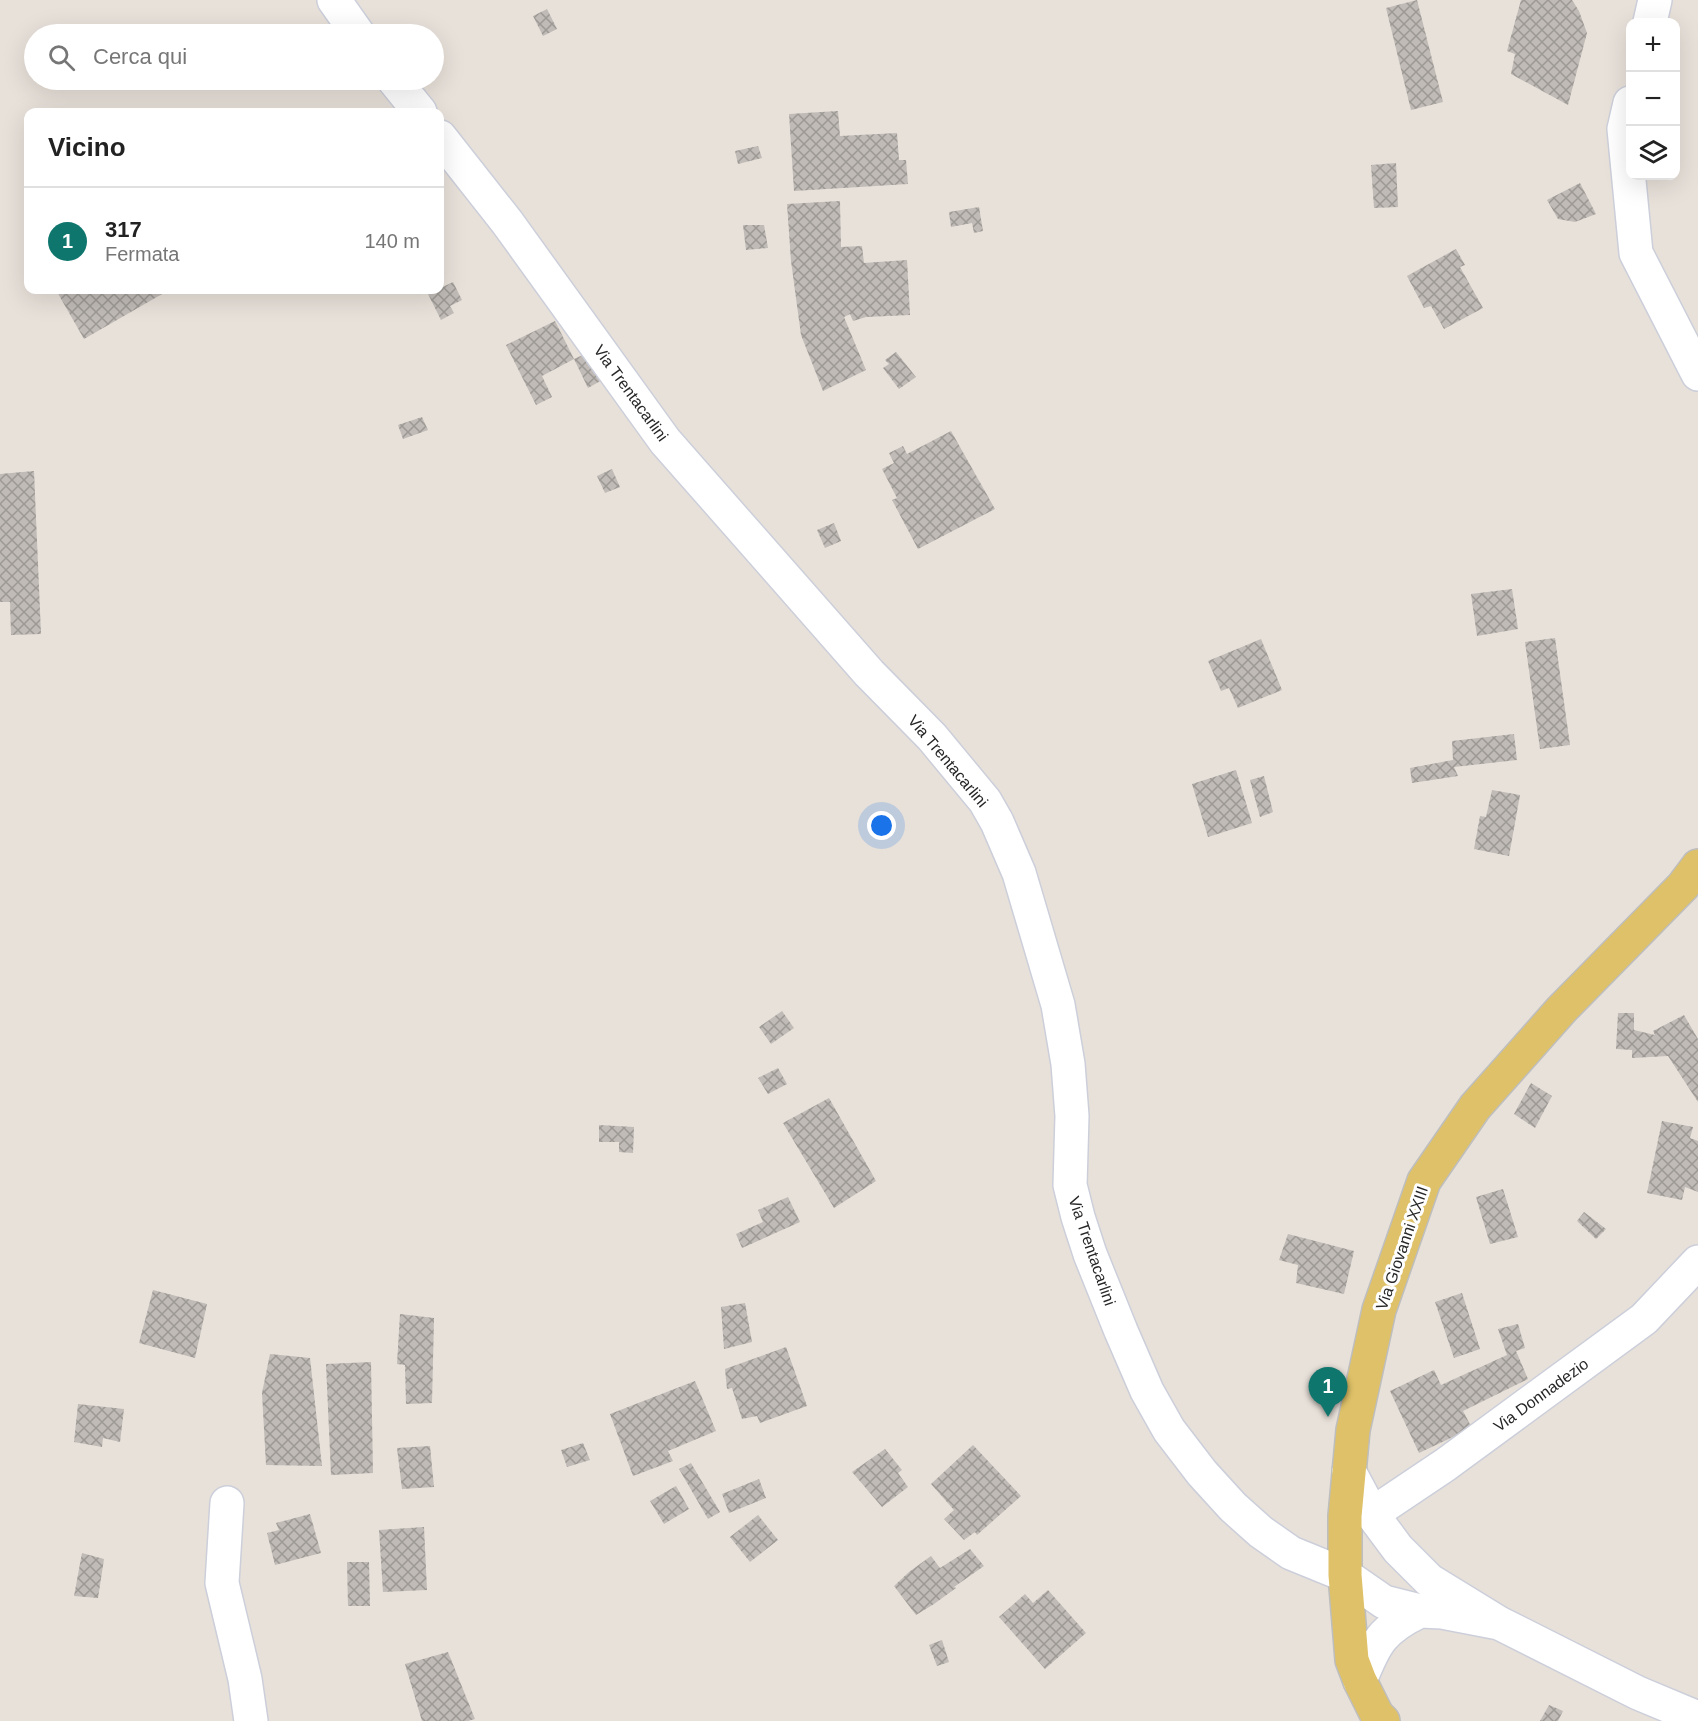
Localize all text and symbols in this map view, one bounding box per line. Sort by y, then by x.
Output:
map controls [1626,18,1680,180]
button: + [1626,18,1680,72]
search box [24,24,444,90]
icon: search [45,41,78,74]
text: Cerca qui [93,44,187,69]
button: − [1626,72,1680,126]
button: layers [1626,126,1680,180]
text: Vicino [48,132,126,162]
text: 317 [105,217,142,242]
text: 1 [62,230,73,252]
text: 140 m [364,230,420,252]
text: Fermata [105,243,179,265]
street label: Via Trentacarlini [590,342,672,444]
street label: Via Trentacarlini [905,712,991,810]
your location [867,811,896,840]
street label: Via Giovanni XXIII [1373,1184,1431,1312]
street label: Via Trentacarlini [1065,1194,1119,1308]
street label: Via Donnadezio [1490,1355,1592,1435]
pin: 1 [1308,1368,1348,1417]

